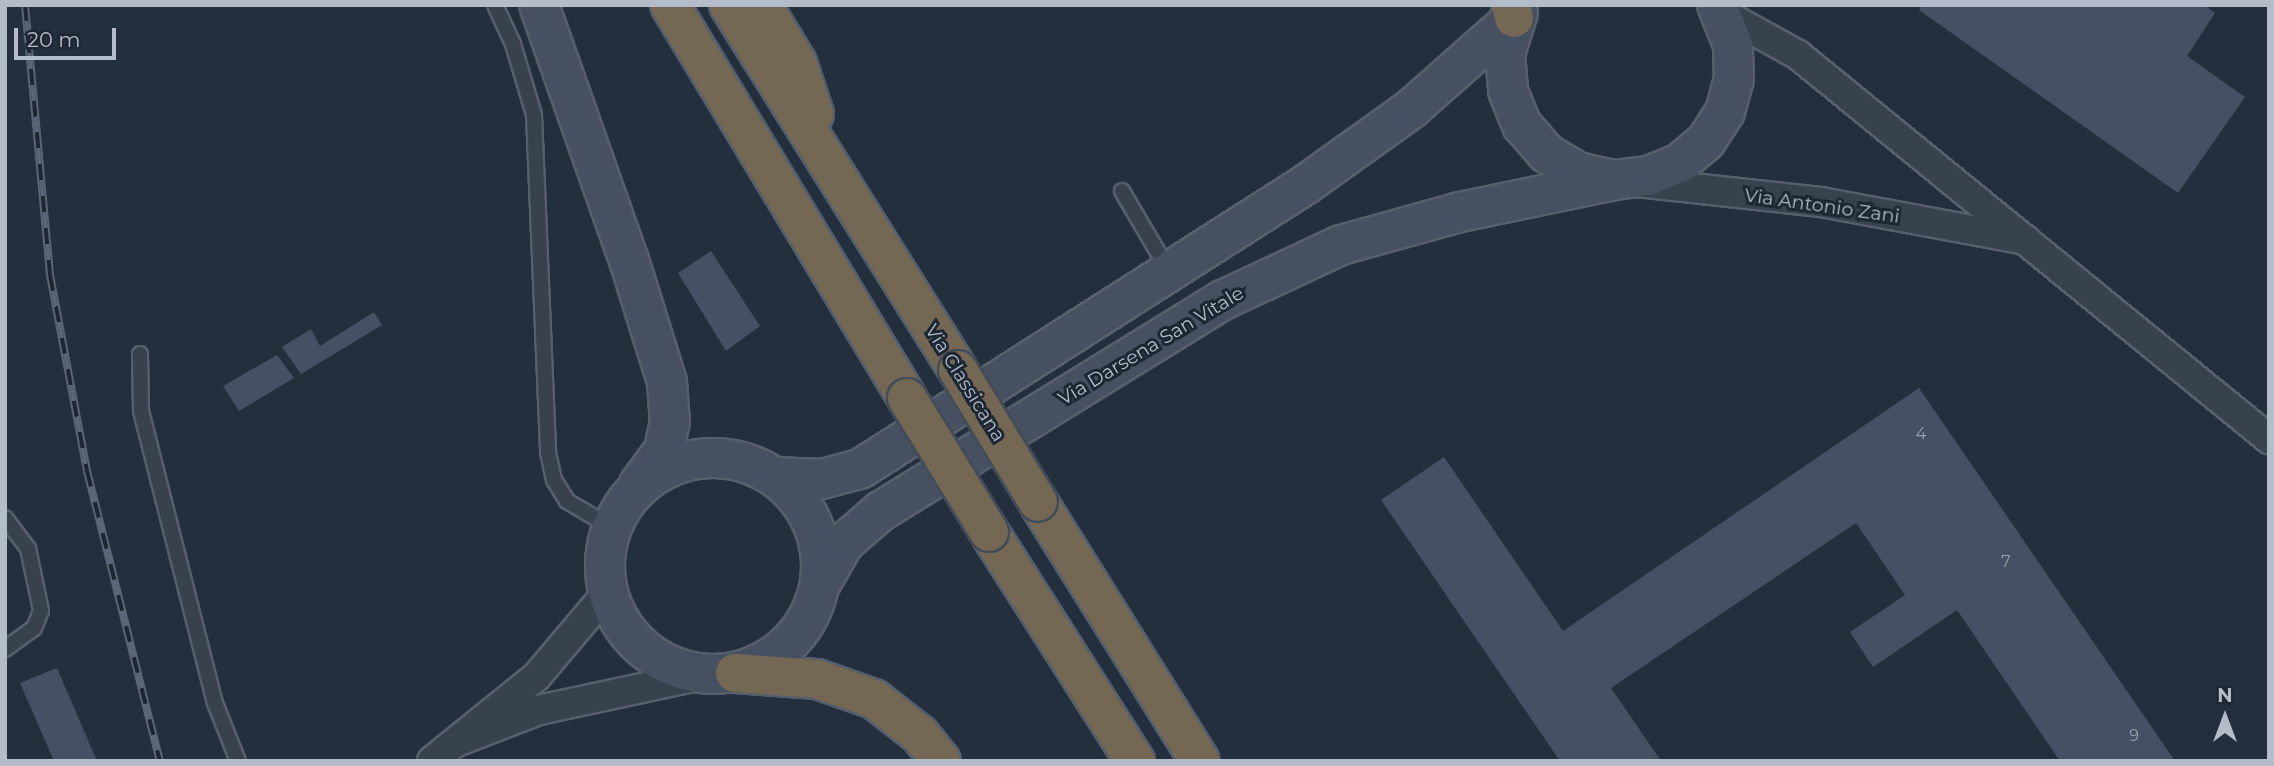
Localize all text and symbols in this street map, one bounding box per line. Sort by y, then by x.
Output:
scale bar [18,14,119,58]
text: 20 m [27,27,81,52]
street label: Via Antonio Zani [1743,184,1901,228]
street label: Via Darsena San Vitale [1054,282,1248,410]
street label: Via Classicana [920,320,1010,446]
house number: 4 [1916,424,1926,444]
house number: 7 [2001,552,2011,572]
north arrow [2190,682,2260,752]
text: N [2217,684,2233,707]
house number: 9 [2129,726,2139,746]

